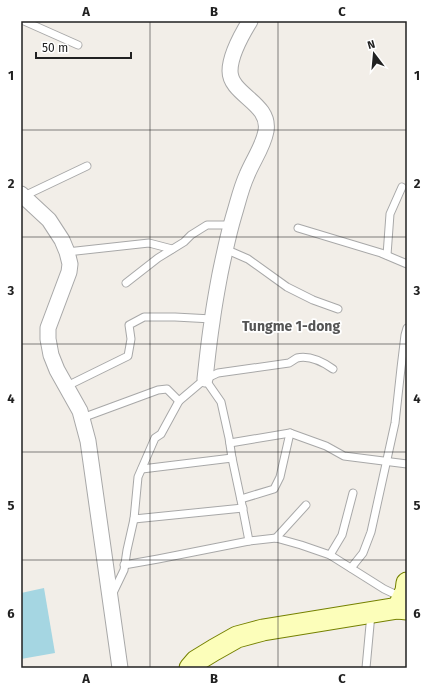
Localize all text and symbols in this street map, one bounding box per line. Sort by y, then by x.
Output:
text: A [81,4,90,19]
text: B [210,4,218,19]
text: C [338,4,346,19]
scale bar [36,34,131,60]
north arrow [354,34,394,74]
text: N [366,38,377,52]
text: 50 m [42,41,68,55]
text: 1 [8,68,14,83]
text: 1 [414,68,420,83]
text: 2 [8,176,15,191]
text: 2 [414,176,421,191]
text: 3 [7,283,15,298]
text: 3 [413,283,421,298]
district label: Tungme 1-dong [242,318,340,335]
text: 4 [7,391,15,406]
text: 4 [413,391,421,406]
text: 5 [8,498,15,513]
text: 5 [414,498,421,513]
text: 6 [7,606,15,621]
text: 6 [413,606,421,621]
text: A [81,671,90,686]
text: B [210,671,218,686]
text: C [338,671,346,686]

